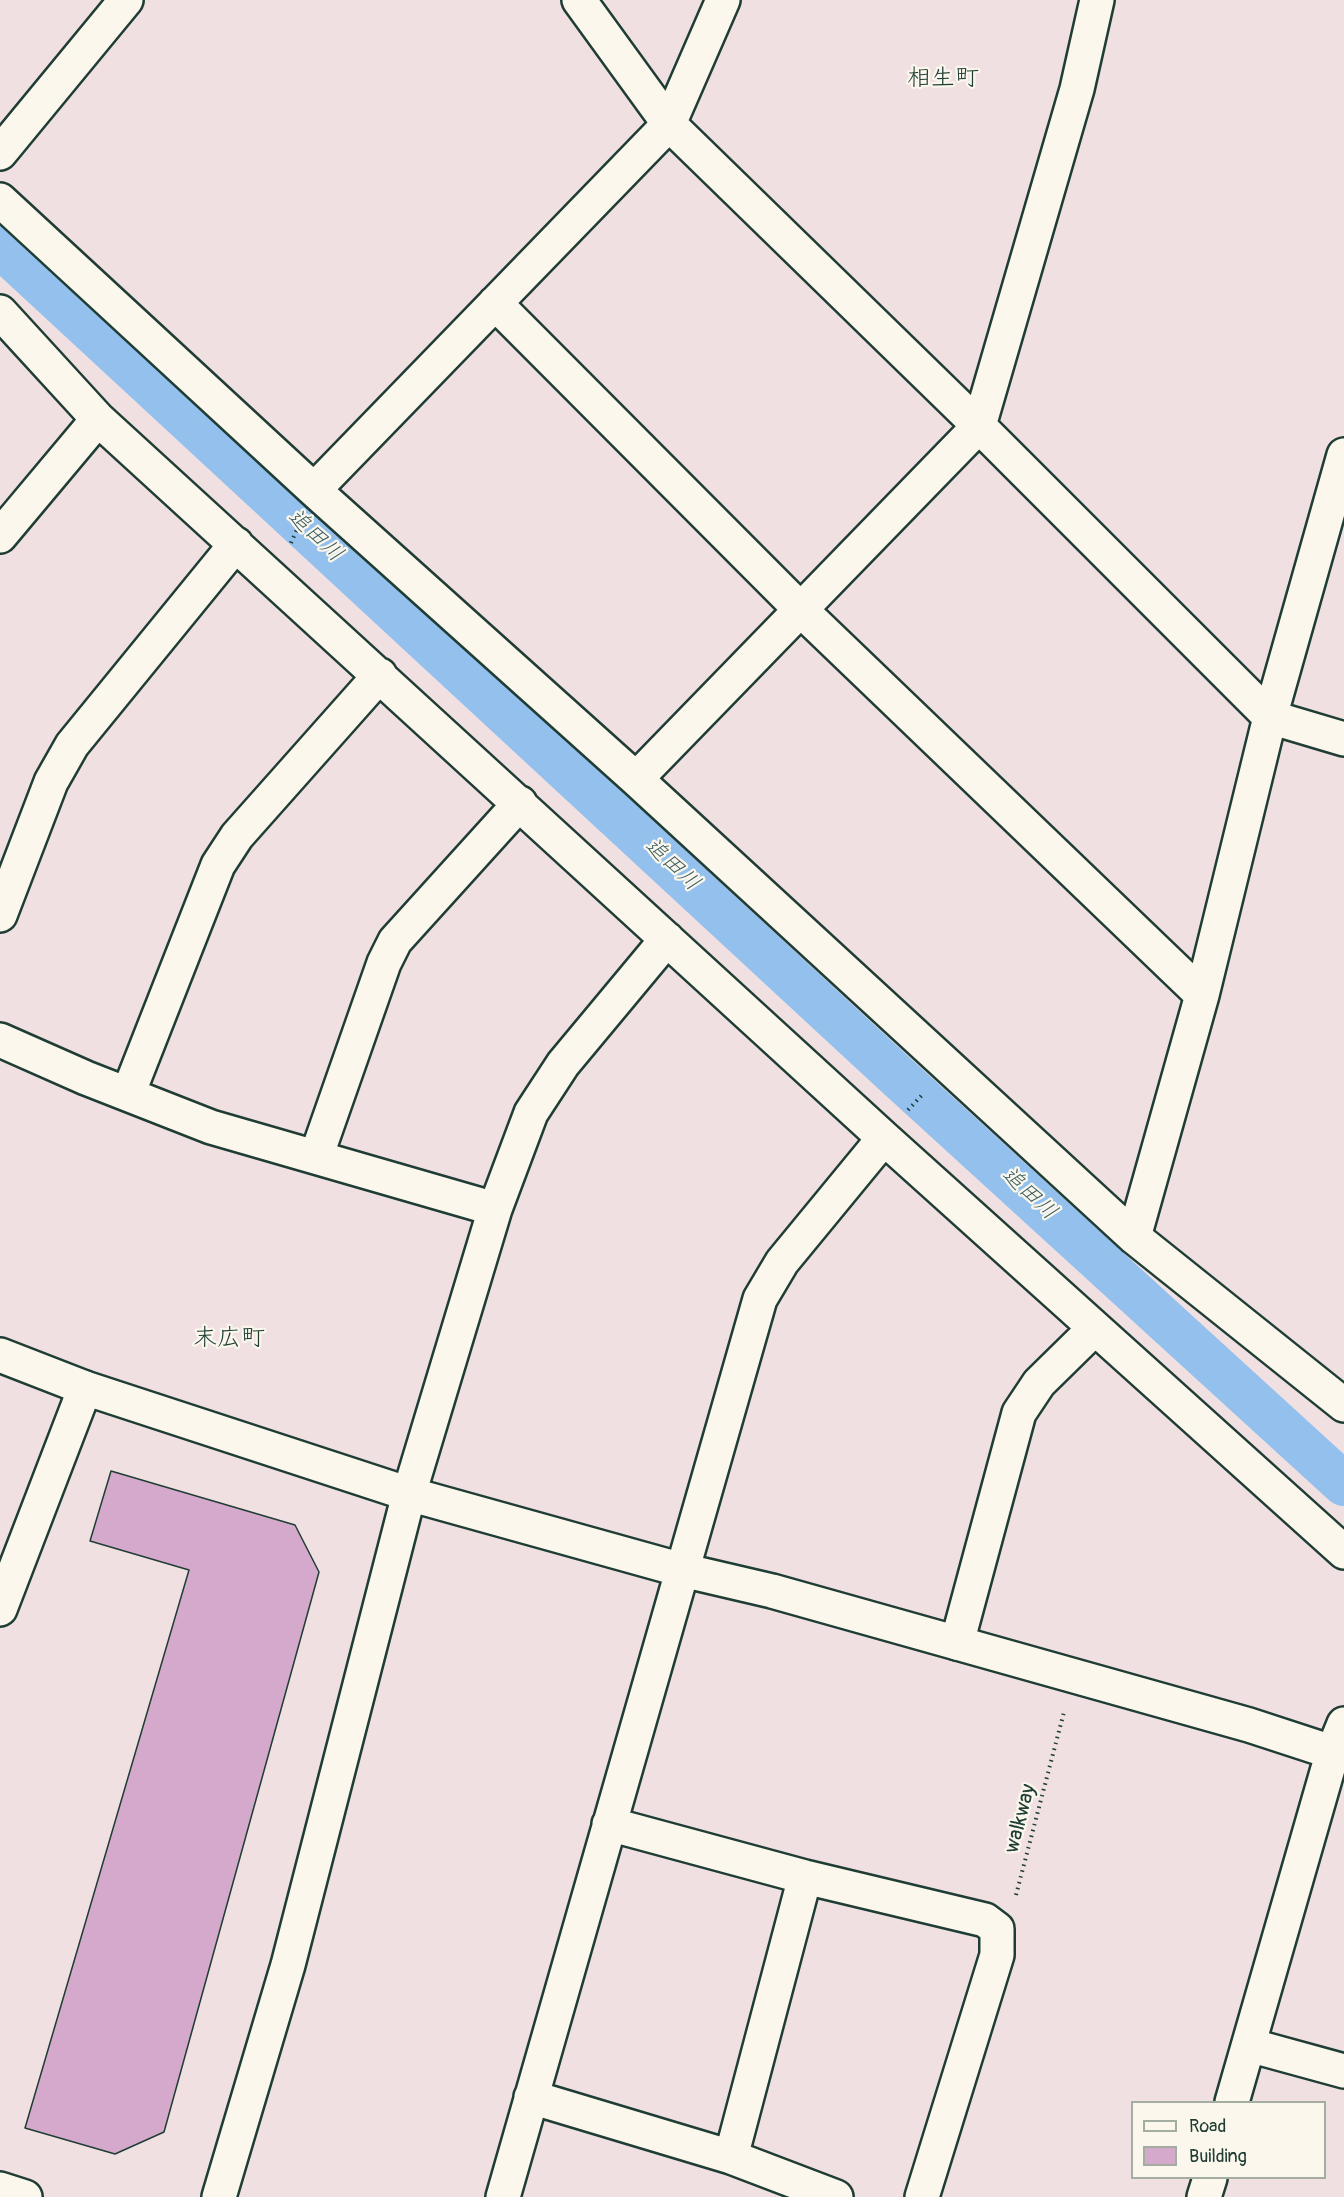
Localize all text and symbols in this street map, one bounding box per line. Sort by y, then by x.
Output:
district label: 相生町 [907,65,979,93]
water label: 追田川 [282,504,348,568]
water label: 追田川 [639,833,705,897]
water label: 追田川 [996,1162,1062,1226]
district label: 末広町 [193,1325,265,1353]
street label: walkway [1000,1782,1042,1856]
legend [1131,2101,1326,2179]
text: Road [1189,2115,1226,2138]
text: Building [1189,2145,1247,2168]

